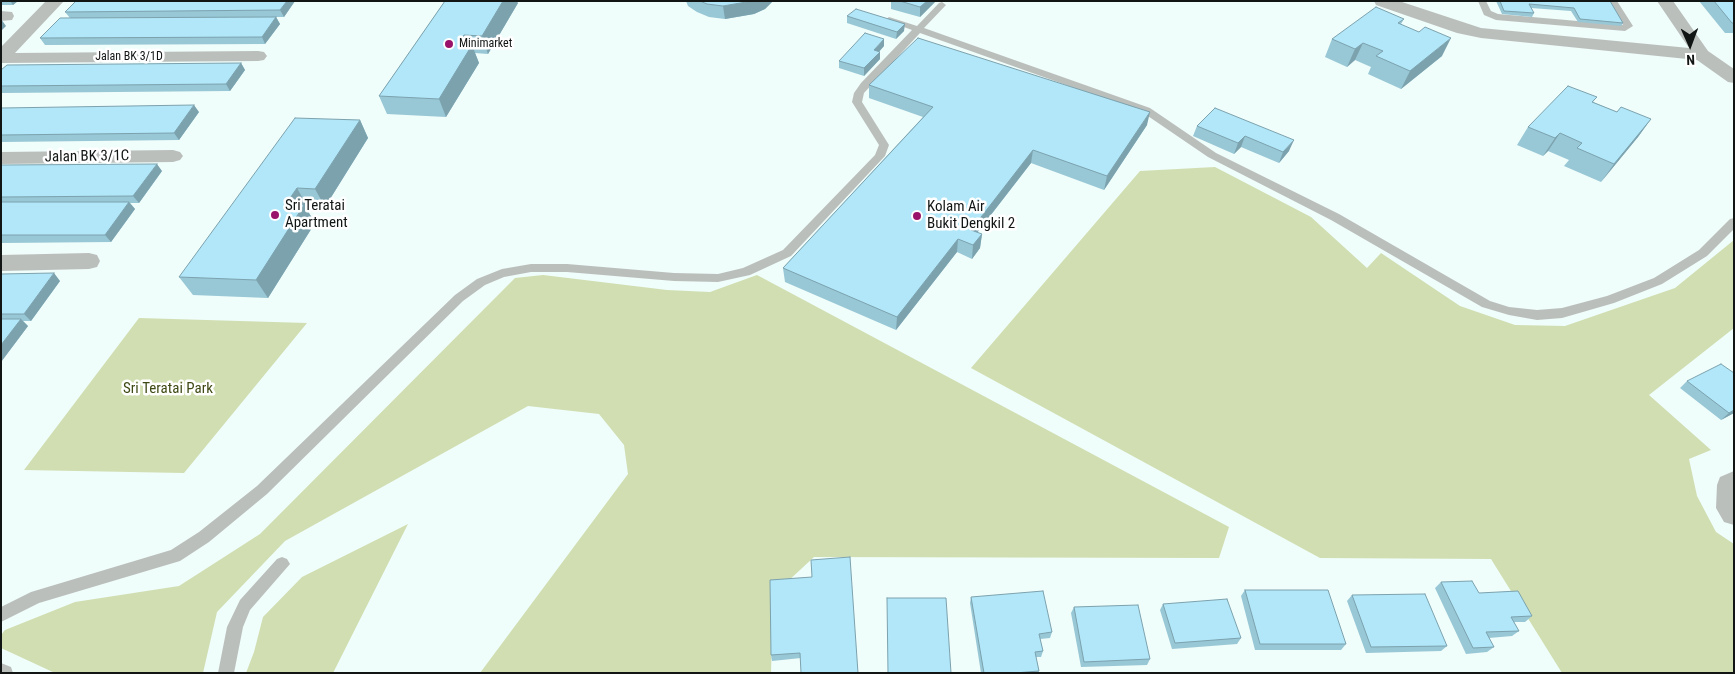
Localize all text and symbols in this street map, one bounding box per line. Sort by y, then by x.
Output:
north arrow [1665,20,1715,70]
place label: Minimarket [459,37,512,51]
marker: Minimarket [443,38,455,50]
street label: Jalan BK 3/1D [95,50,163,64]
text: N [1686,52,1695,68]
street label: Jalan BK 3/1C [45,147,129,167]
place label: Sri Teratai Apartment [285,197,348,232]
place label: Kolam Air Bukit Dengkil 2 [927,198,1015,233]
marker: Sri Teratai Apartment [269,209,281,221]
marker: Kolam Air Bukit Dengkil 2 [911,210,923,222]
park label: Sri Teratai Park [123,380,213,398]

